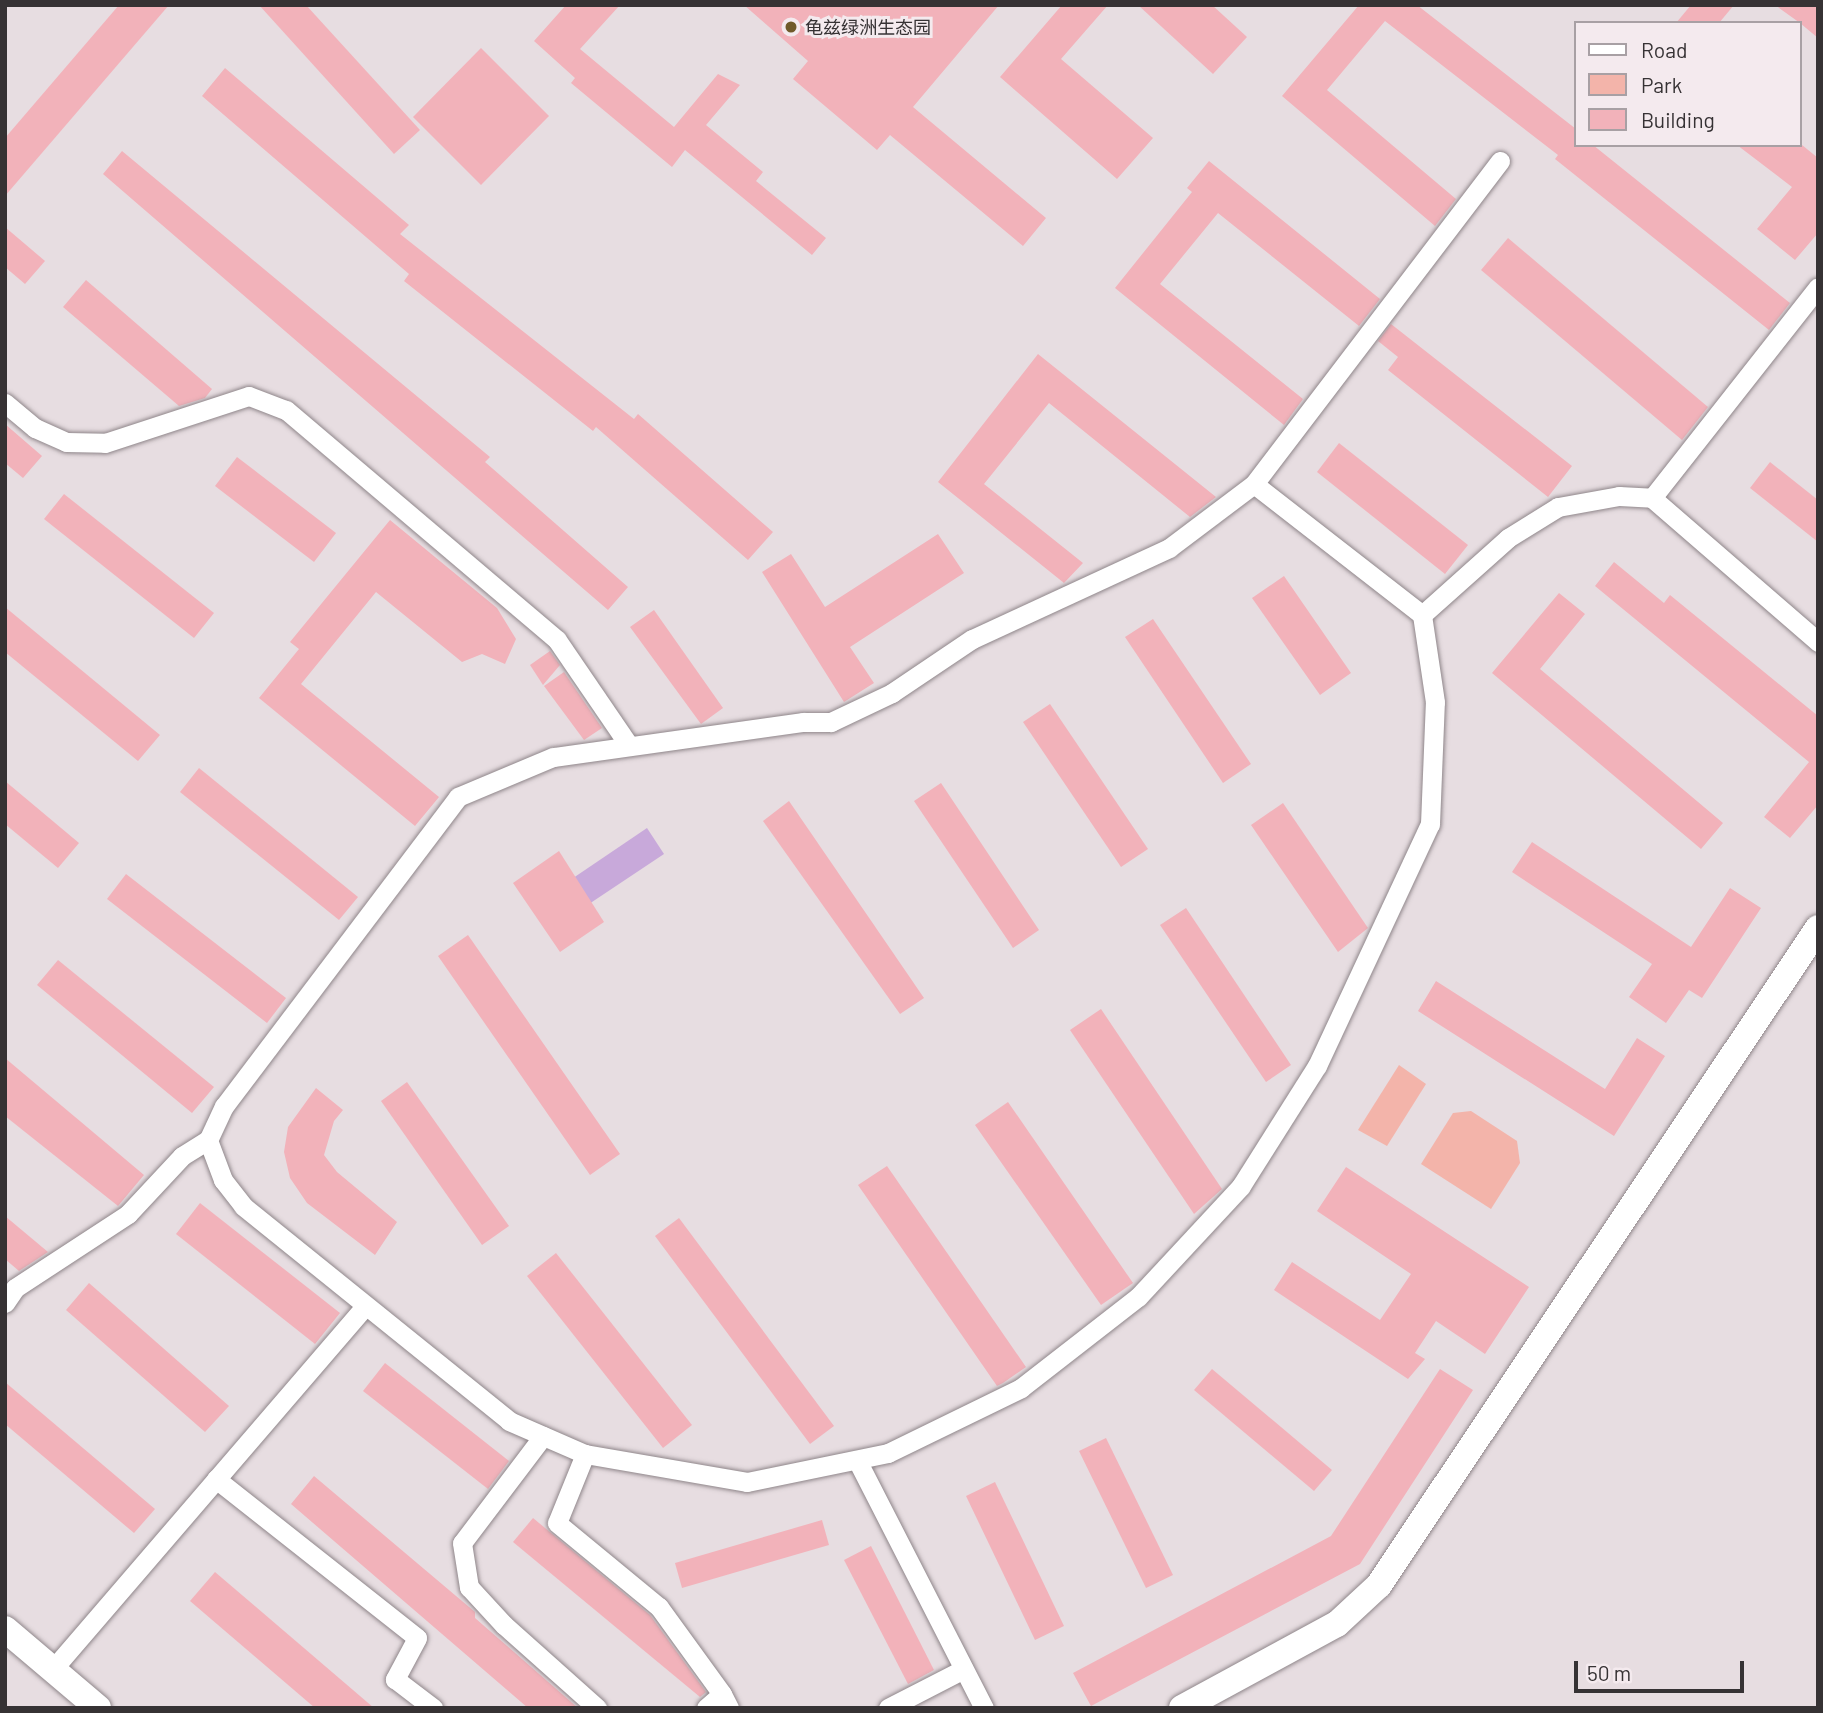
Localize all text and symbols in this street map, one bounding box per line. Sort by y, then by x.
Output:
place label: 龟兹绿洲生态园 [805,16,931,38]
marker: 龟兹绿洲生态园 [783,19,799,35]
legend [1574,21,1802,147]
text: Road [1641,37,1687,62]
text: Park [1641,72,1682,97]
text: Building [1641,107,1715,132]
scale bar [1578,1646,1748,1690]
text: 50 m [1587,1660,1631,1685]

